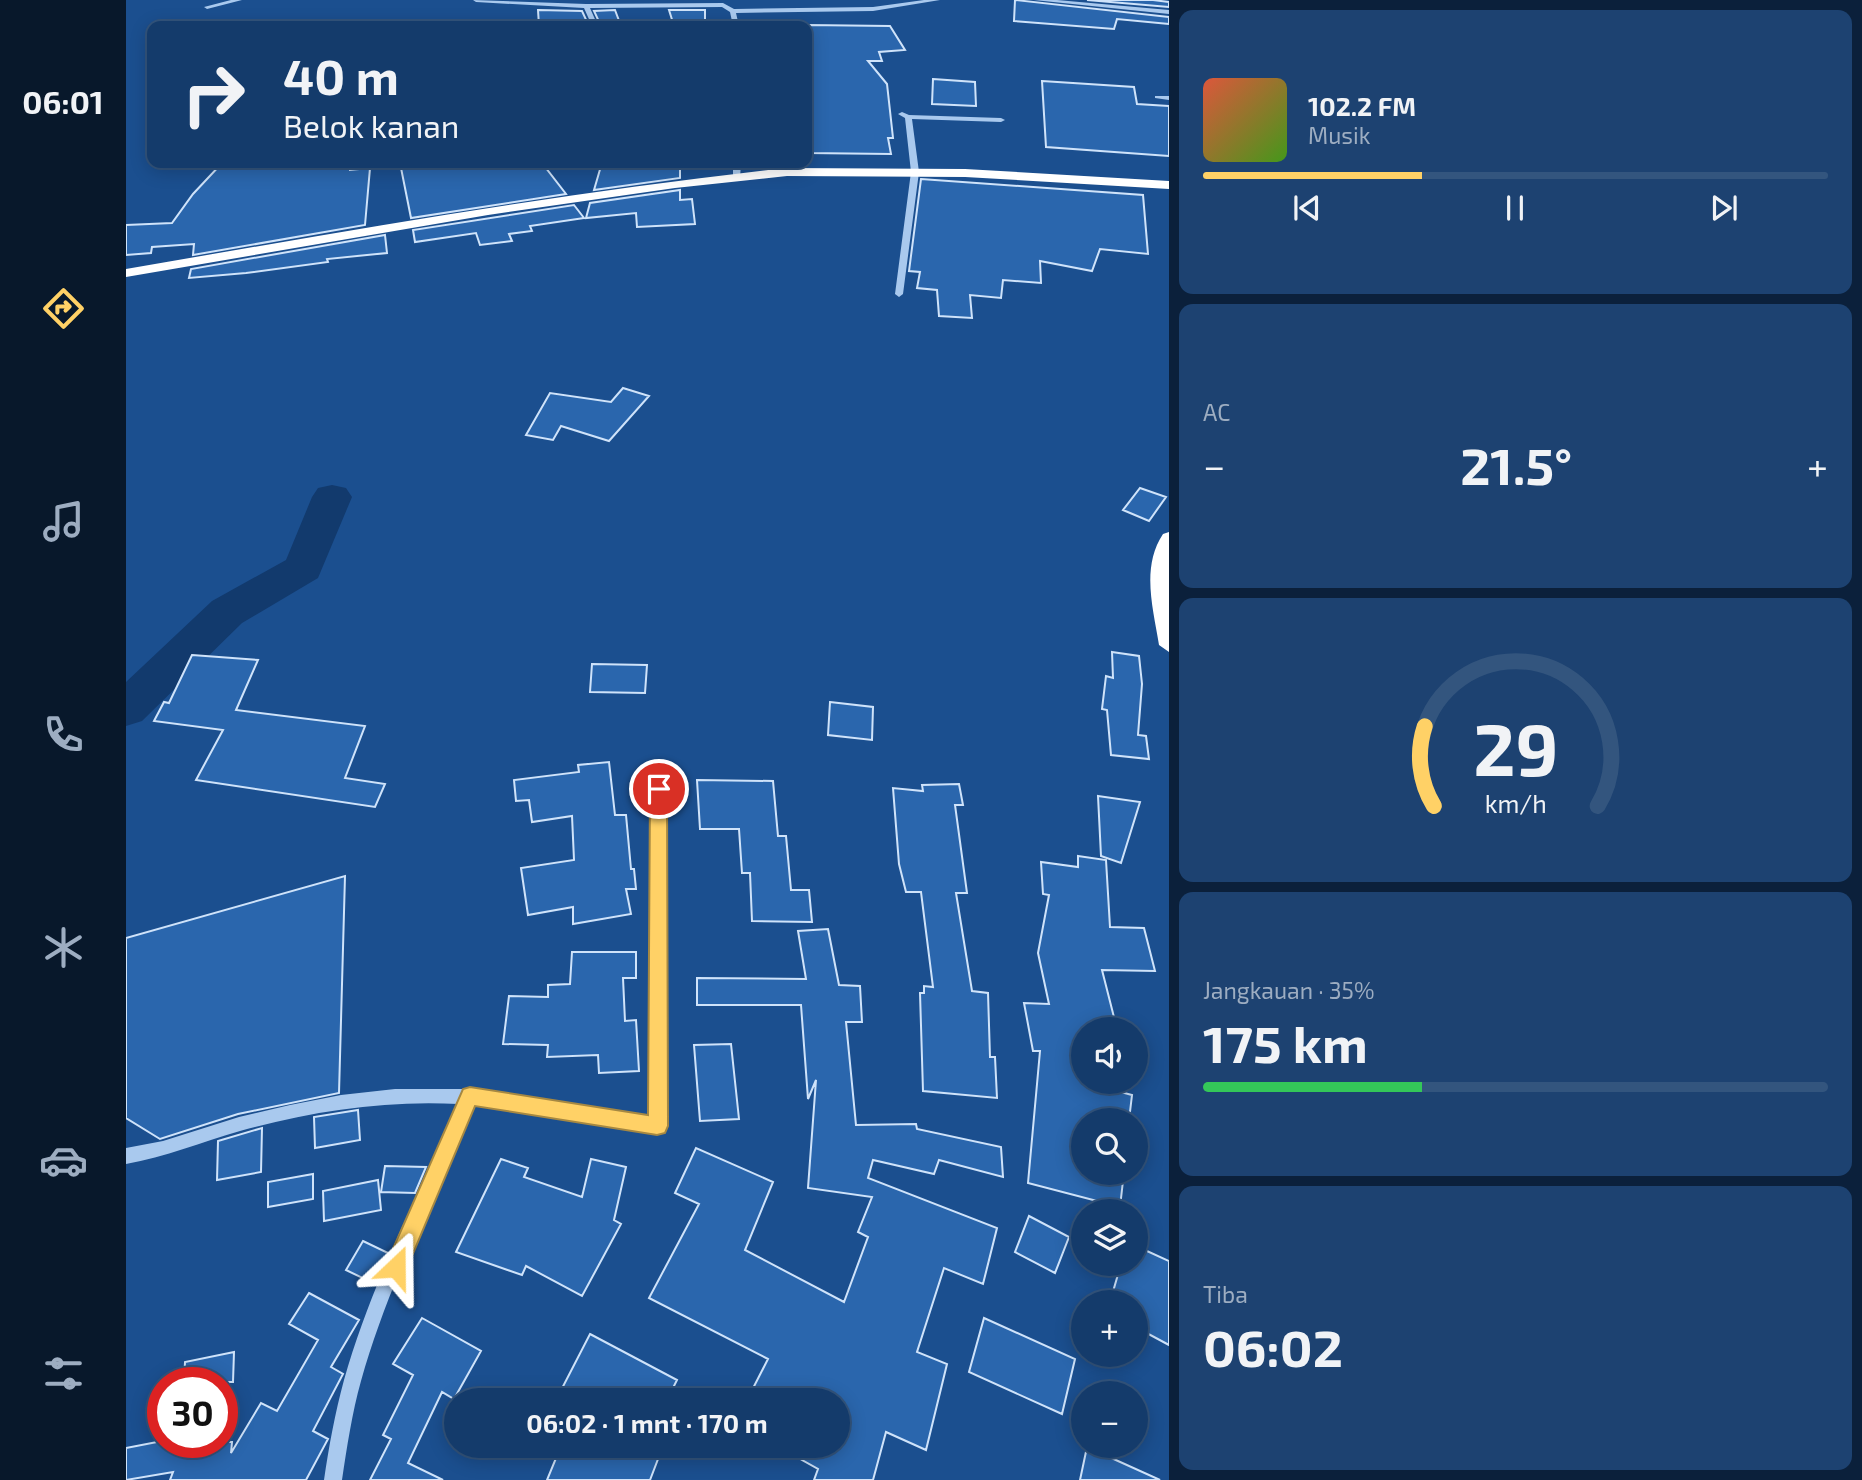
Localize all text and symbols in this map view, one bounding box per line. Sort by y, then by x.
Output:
text: 40 m [283,46,399,105]
icon: right [168,49,259,140]
text: 06:01 [22,82,104,120]
text: 102.2 FM [1308,90,1416,121]
text: Belok kanan [283,106,459,144]
text: Musik [1308,121,1370,149]
icon: previous [1288,189,1326,227]
icon: pause [1496,189,1534,227]
icon: next [1705,189,1743,227]
icon: directions [39,284,88,333]
text: AC [1203,398,1230,426]
text: 21.5° [1460,433,1572,495]
text: − [1203,442,1225,488]
text: + [1807,442,1828,488]
icon: music [39,497,88,546]
text: 29 [1473,703,1558,791]
icon: phone [39,710,88,759]
pin [629,759,689,819]
icon: arrive [640,770,678,808]
text: km/h [1484,788,1547,818]
icon: climate [39,923,88,972]
text: Jangkauan · 35% [1203,976,1374,1004]
text: 175 km [1203,1011,1368,1073]
map controls [1071,1017,1148,1458]
button: sound [1071,1017,1148,1094]
button: search [1071,1108,1148,1185]
icon: car [39,1136,88,1185]
button: layers [1071,1199,1148,1276]
position arrow [359,1230,433,1304]
text: Tiba [1203,1280,1248,1308]
button: + [1071,1290,1148,1367]
text: 06:02 [1203,1315,1343,1377]
icon: filters [39,1349,88,1398]
speed limit sign: 30 [147,1367,238,1458]
button: − [1071,1381,1148,1458]
text: 06:02 · 1 mnt · 170 m [526,1407,768,1438]

